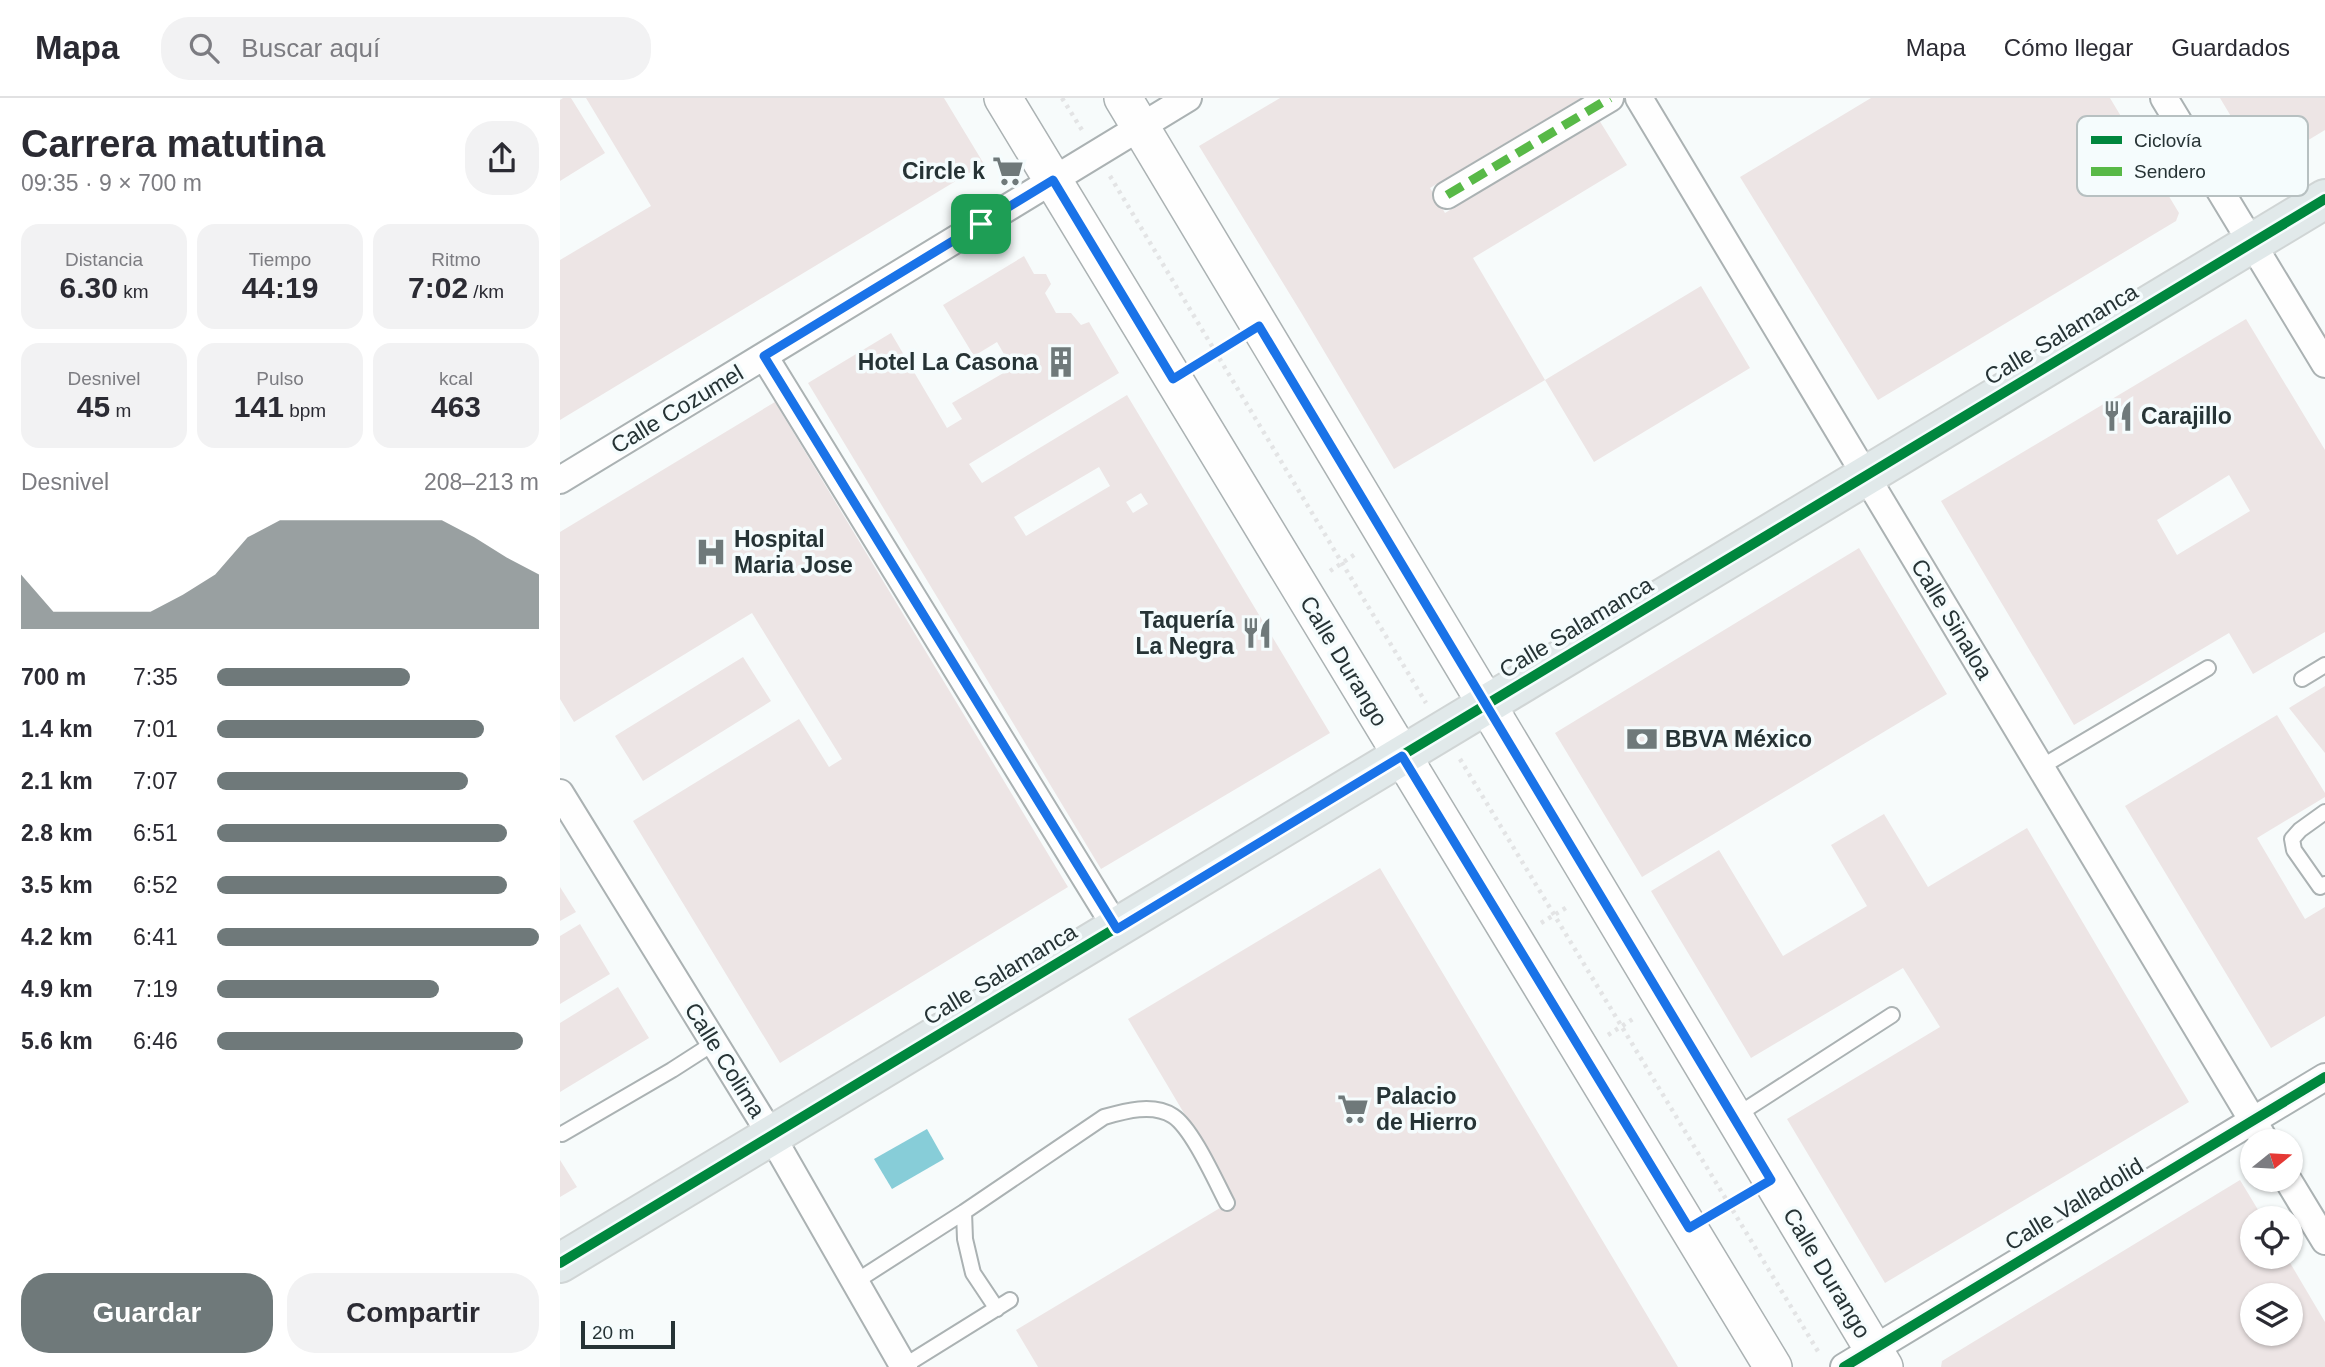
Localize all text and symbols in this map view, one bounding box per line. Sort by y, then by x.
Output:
search box [161,17,651,80]
text: Mapa [35,29,119,66]
icon: search [185,29,223,67]
text: Buscar aquí [241,33,380,63]
text: Mapa [1906,34,1966,61]
text: Cómo llegar [2004,34,2133,61]
text: Guardados [2171,34,2290,61]
legend [2077,116,2308,196]
button: share [465,121,539,195]
text: Carrera matutina [21,123,325,165]
text: Ciclovía [2134,130,2202,151]
supermarket icon: Circle k [991,154,1025,188]
place label: Circle k [902,158,985,184]
text: Sendero [2134,161,2206,182]
text: 09:35 · 9 × 700 m [21,170,202,196]
pin [951,194,1011,254]
icon: arrive [962,205,1000,243]
text: Distancia [65,249,143,270]
text: Tiempo [249,249,311,270]
text: Ritmo [431,249,481,270]
text: 6.30 [60,271,118,304]
text: 44:19 [242,271,318,304]
text: 7:02 [408,271,468,304]
street label: Calle Salamanca [1980,278,2142,390]
text: km [118,281,149,302]
text: /km [468,281,504,302]
building icon: Hotel La Casona [1044,345,1078,379]
place label: Hotel La Casona [858,349,1038,375]
street label: Calle Cozumel [606,359,748,459]
text: Desnivel [68,368,140,389]
text: Pulso [256,368,304,389]
text: kcal [439,368,473,389]
text: 45 [77,390,110,423]
text: 141 [234,390,284,423]
text: 463 [431,390,481,423]
restaurant icon: Carajillo [2101,399,2135,433]
text: m [110,400,131,421]
text: bpm [284,400,326,421]
place label: Carajillo [2141,403,2232,429]
text: Desnivel [21,469,109,495]
text: 208–213 m [424,469,539,495]
place label: Hospital Maria Jose [734,526,853,578]
hospital icon: Hospital Maria Jose [694,535,728,569]
street label: Calle Sinaloa [1906,554,1998,684]
street label: Calle Salamanca [1495,571,1657,683]
street label: Calle Durango [1295,591,1393,731]
place label: Taquería La Negra [1136,607,1234,659]
restaurant icon: Taquería La Negra [1240,616,1274,650]
text: 700 m [21,664,86,690]
text: 7:35 [133,664,178,690]
text: 1.4 km [21,716,93,742]
text: 7:01 [133,716,178,742]
bank icon: BBVA México [1625,722,1659,756]
place label: BBVA México [1665,726,1812,752]
text: 2.1 km [21,768,93,794]
text: 7:07 [133,768,178,794]
text: 2.8 km [21,820,93,846]
text: 6:51 [133,820,178,846]
text: 3.5 km [21,872,93,898]
text: 6:52 [133,872,178,898]
street label: Calle Salamanca [919,918,1081,1030]
text: 4.2 km [21,924,93,950]
text: 6:41 [133,924,178,950]
text: 4.9 km [21,976,93,1002]
text: 7:19 [133,976,178,1002]
street label: Calle Colima [679,998,771,1122]
text: 5.6 km [21,1028,93,1054]
text: 6:46 [133,1028,178,1054]
place label: Palacio de Hierro [1376,1083,1477,1135]
supermarket icon: Palacio de Hierro [1336,1092,1370,1126]
north arrow [2240,1129,2303,1192]
map controls [2240,1129,2303,1346]
street label: Calle Valladolid [2000,1152,2148,1256]
street label: Calle Durango [1778,1203,1876,1343]
button: locate [2240,1206,2303,1269]
button: Guardar [21,1273,273,1353]
button: Compartir [287,1273,539,1353]
button: layers [2240,1283,2303,1346]
scale bar [581,1318,676,1350]
text: 20 m [592,1322,634,1343]

